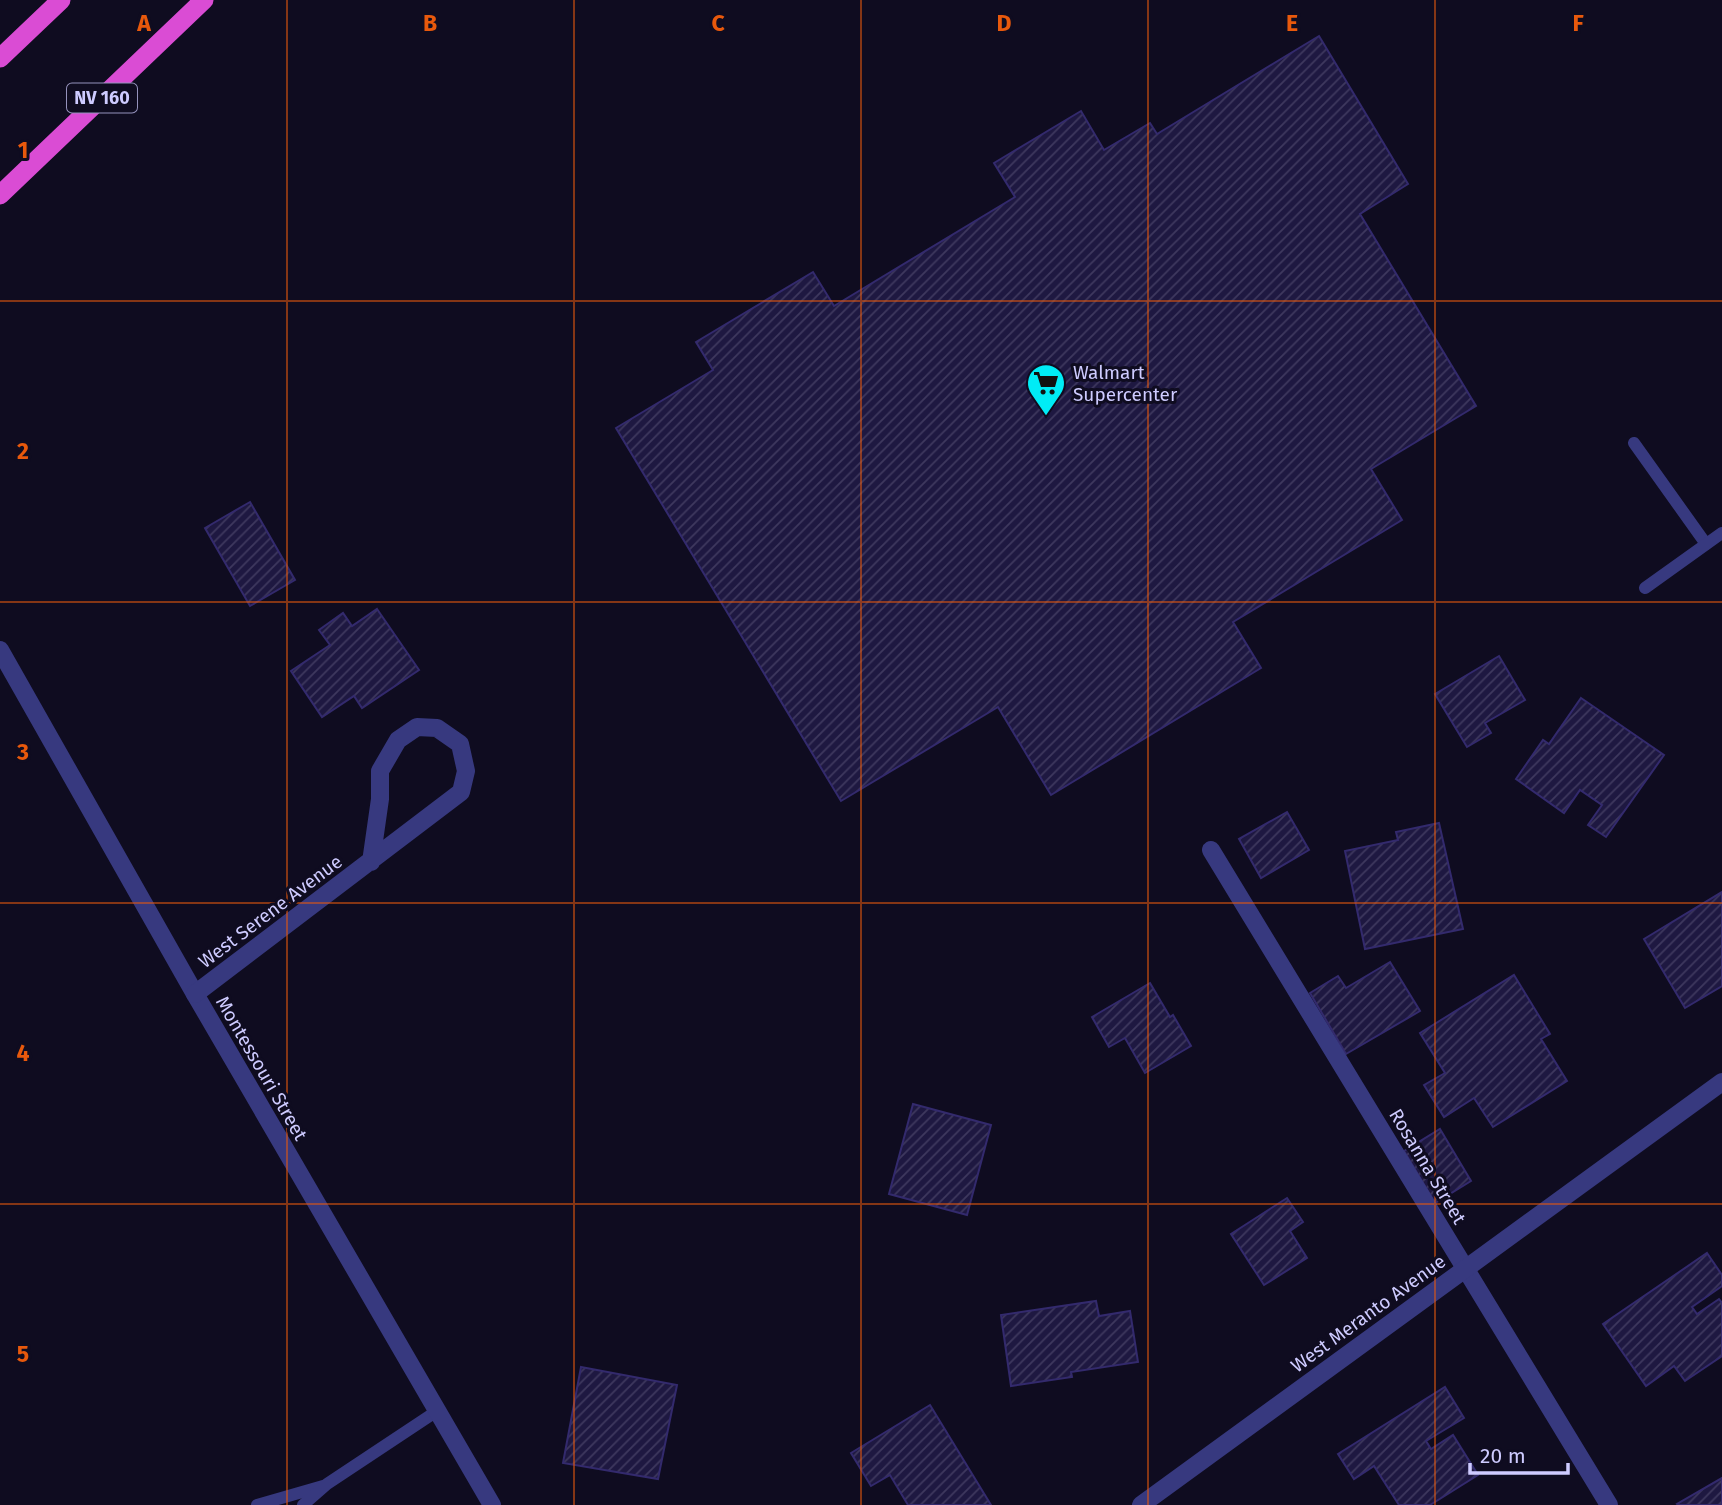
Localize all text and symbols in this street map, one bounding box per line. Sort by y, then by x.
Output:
text: A [136,9,151,37]
text: B [423,9,437,37]
text: C [711,9,725,37]
text: D [997,9,1012,37]
text: E [1286,9,1298,37]
text: F [1572,9,1584,37]
road number: NV 160 [67,84,137,113]
text: 1 [18,136,28,164]
place label: Walmart Supercenter [1073,361,1178,406]
supermarket icon: Walmart Supercenter [1025,362,1067,417]
text: 2 [17,437,29,465]
text: 3 [16,738,29,766]
street label: West Serene Avenue [194,850,347,973]
street label: Montessouri Street [211,992,312,1145]
text: 4 [17,1039,30,1067]
street label: Rosanna Street [1384,1104,1471,1228]
street label: West Meranto Avenue [1286,1250,1450,1377]
text: 5 [17,1340,29,1368]
scale bar [1470,1432,1568,1476]
text: 20 m [1480,1443,1526,1469]

